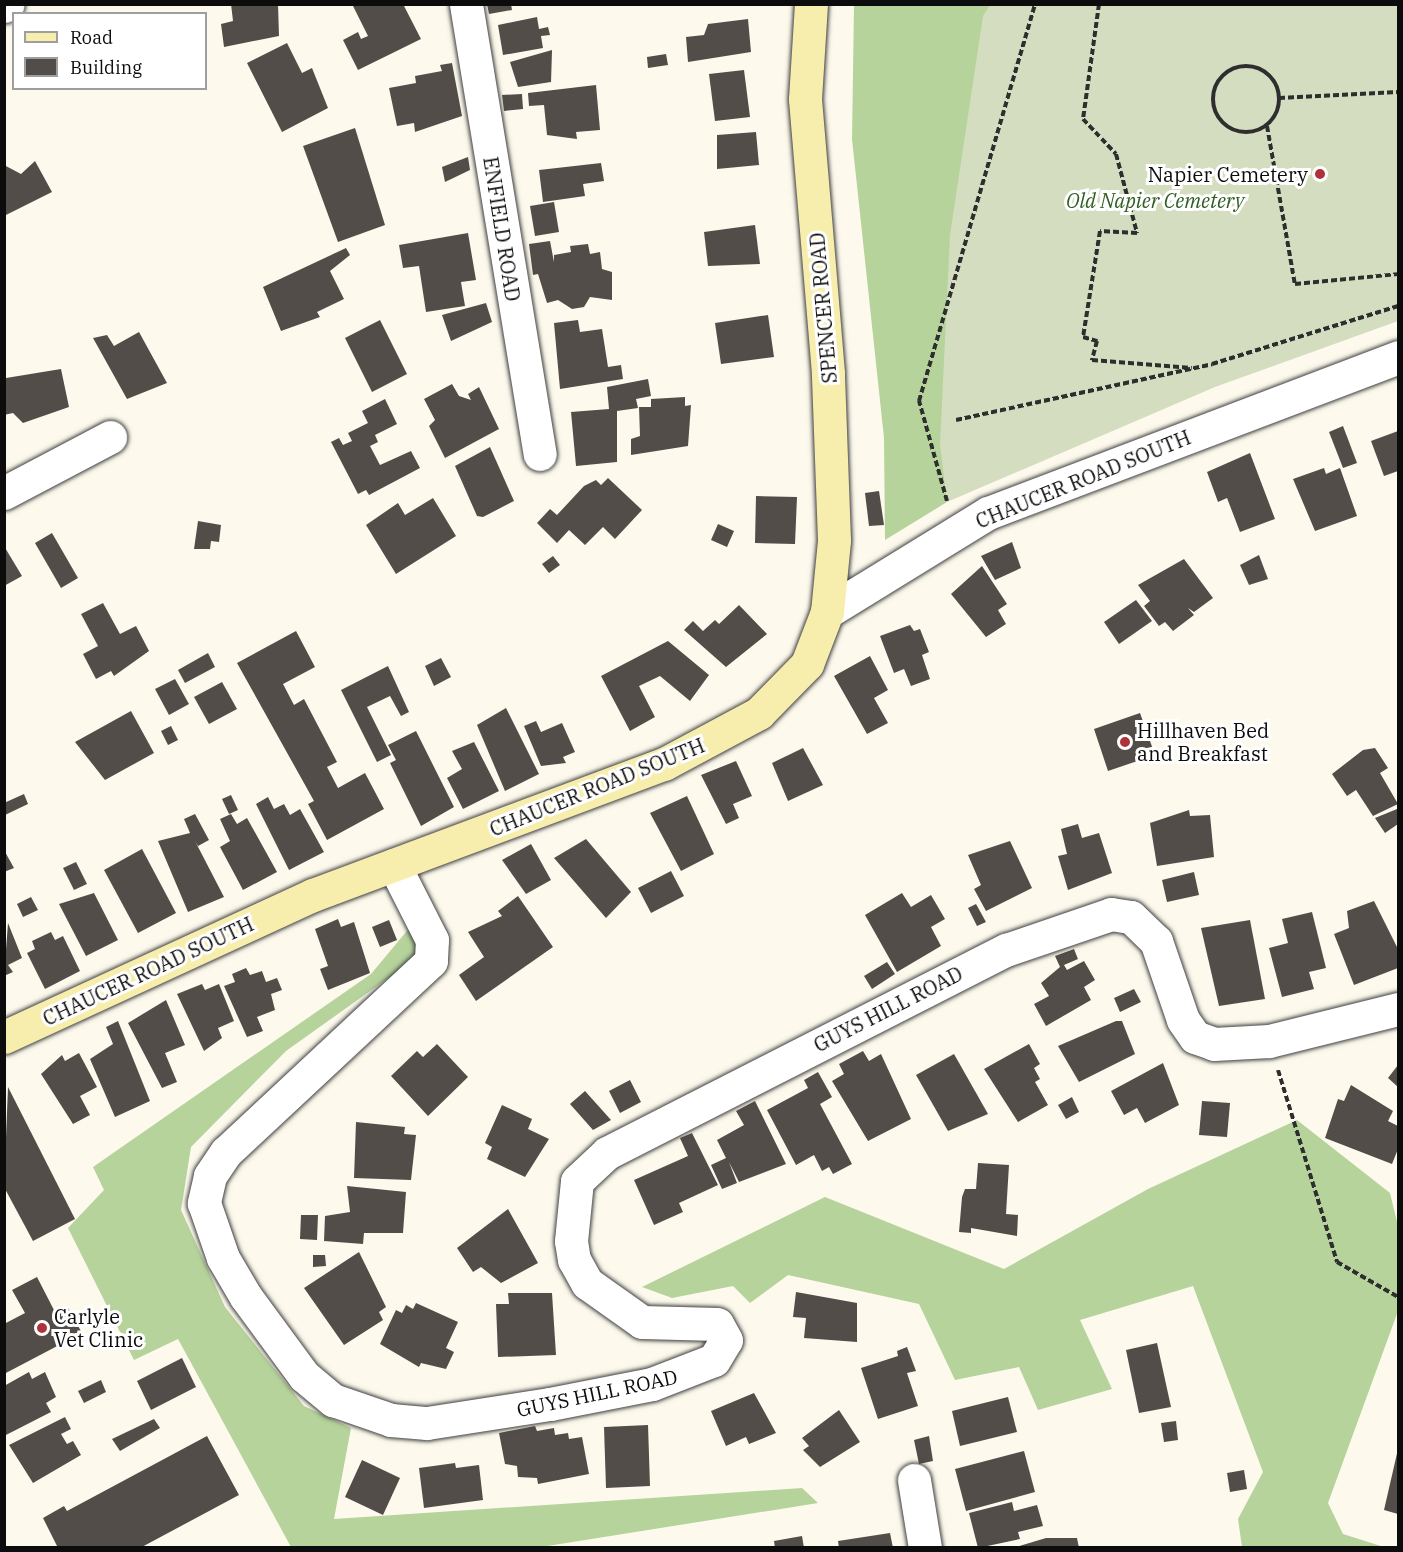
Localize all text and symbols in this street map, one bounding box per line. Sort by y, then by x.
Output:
legend [12,12,207,90]
text: Road [70,26,113,49]
text: Building [70,56,142,79]
street label: ENFIELD ROAD [479,155,525,303]
place label: Napier Cemetery [1148,162,1308,186]
marker: Napier Cemetery [1313,167,1327,181]
park label: Old Napier Cemetery [1066,188,1244,212]
street label: SPENCER ROAD [804,232,842,384]
street label: CHAUCER ROAD SOUTH [972,425,1194,533]
place label: Hillhaven Bed and Breakfast [1137,718,1269,765]
street label: CHAUCER ROAD SOUTH [486,733,708,841]
marker: Hillhaven Bed and Breakfast [1118,735,1132,749]
street label: CHAUCER ROAD SOUTH [39,912,257,1030]
street label: GUYS HILL ROAD [810,961,966,1057]
place label: Carlyle Vet Clinic [54,1304,143,1351]
marker: Carlyle Vet Clinic [35,1321,49,1335]
street label: GUYS HILL ROAD [514,1364,680,1422]

